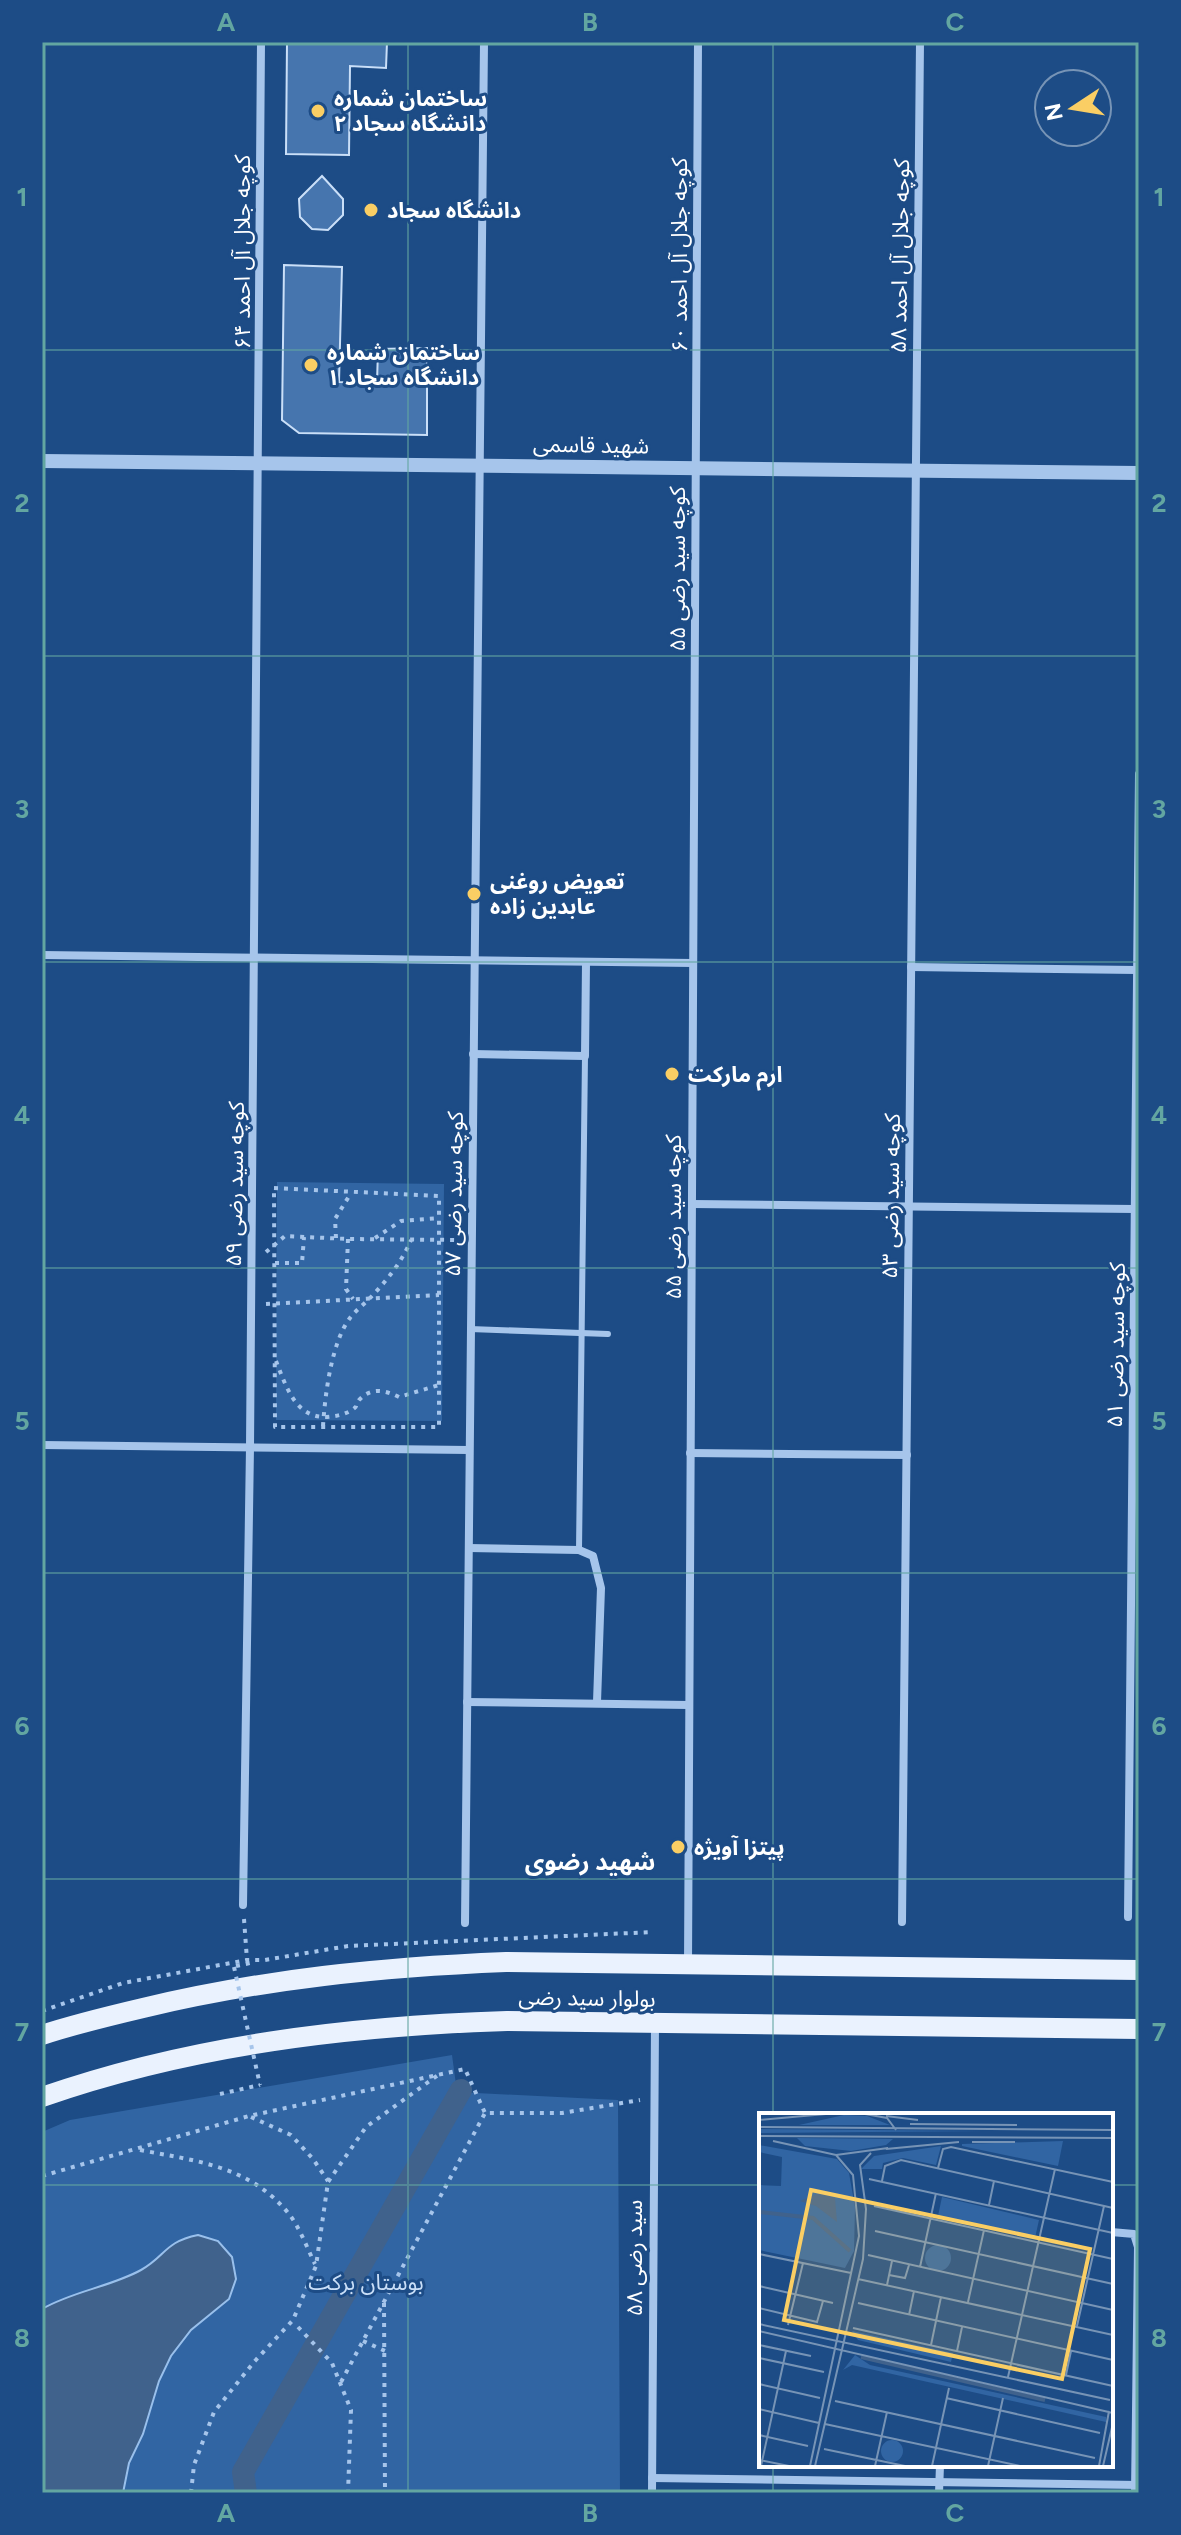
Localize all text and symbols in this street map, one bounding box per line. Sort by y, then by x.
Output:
text: A [217,6,236,38]
text: B [582,6,598,38]
text: C [946,6,965,38]
north arrow [1033,68,1113,148]
place label: ساختمان شماره ۲ دانشگاه سجاد [334,85,487,137]
text: N [1039,101,1069,123]
marker: ساختمان شماره ۲ دانشگاه سجاد [309,102,327,120]
street label: کوچه جلال آل احمد ۶۴ [229,154,257,349]
street label: کوچه جلال آل احمد ۶۰ [666,157,694,352]
street label: کوچه جلال آل احمد ۵۸ [885,158,916,353]
text: 1 [17,181,27,213]
text: 1 [1154,181,1164,213]
place label: دانشگاه سجاد [387,197,521,224]
marker: دانشگاه سجاد [362,201,380,219]
place label: ساختمان شماره ۱ دانشگاه سجاد [327,339,480,391]
marker: ساختمان شماره ۱ دانشگاه سجاد [302,356,320,374]
street label: شهید قاسمی [533,430,649,460]
street label: کوچه سید رضی ۵۵ [664,485,692,652]
text: 2 [14,487,30,519]
text: 2 [1151,487,1167,519]
text: 3 [15,793,29,825]
text: 3 [1152,793,1166,825]
place label: تعویض روغنی عابدین زاده [490,868,625,920]
marker: تعویض روغنی عابدین زاده [465,885,483,903]
place label: ارم مارکت [688,1061,782,1091]
marker: ارم مارکت [663,1065,681,1083]
text: 4 [14,1099,30,1131]
text: 4 [1151,1099,1167,1131]
street label: کوچه سید رضی ۵۹ [220,1100,251,1267]
street label: کوچه سید رضی ۵۷ [439,1110,470,1277]
street label: کوچه سید رضی ۵۳ [876,1112,907,1279]
street label: کوچه سید رضی ۵۵ [660,1133,688,1300]
street label: کوچه سید رضی ۵۱ [1101,1261,1132,1428]
text: 5 [14,1405,30,1437]
text: 5 [1151,1405,1167,1437]
text: 6 [14,1710,30,1742]
text: 6 [1151,1710,1167,1742]
place label: پیتزا آویژه [694,1834,785,1861]
marker: پیتزا آویژه [669,1838,687,1856]
district label: شهید رضوی [525,1847,655,1876]
street label: بولوار سید رضی [518,1983,656,2013]
text: 7 [15,2016,29,2048]
text: 7 [1152,2016,1166,2048]
inset map [759,2113,1113,2467]
street label: سید رضی ۵۸ [621,2200,648,2316]
park label: بوستان برکت [308,2269,424,2296]
text: 8 [14,2322,30,2354]
text: 8 [1151,2322,1167,2354]
text: A [217,2497,236,2529]
text: B [582,2497,598,2529]
text: C [946,2497,965,2529]

